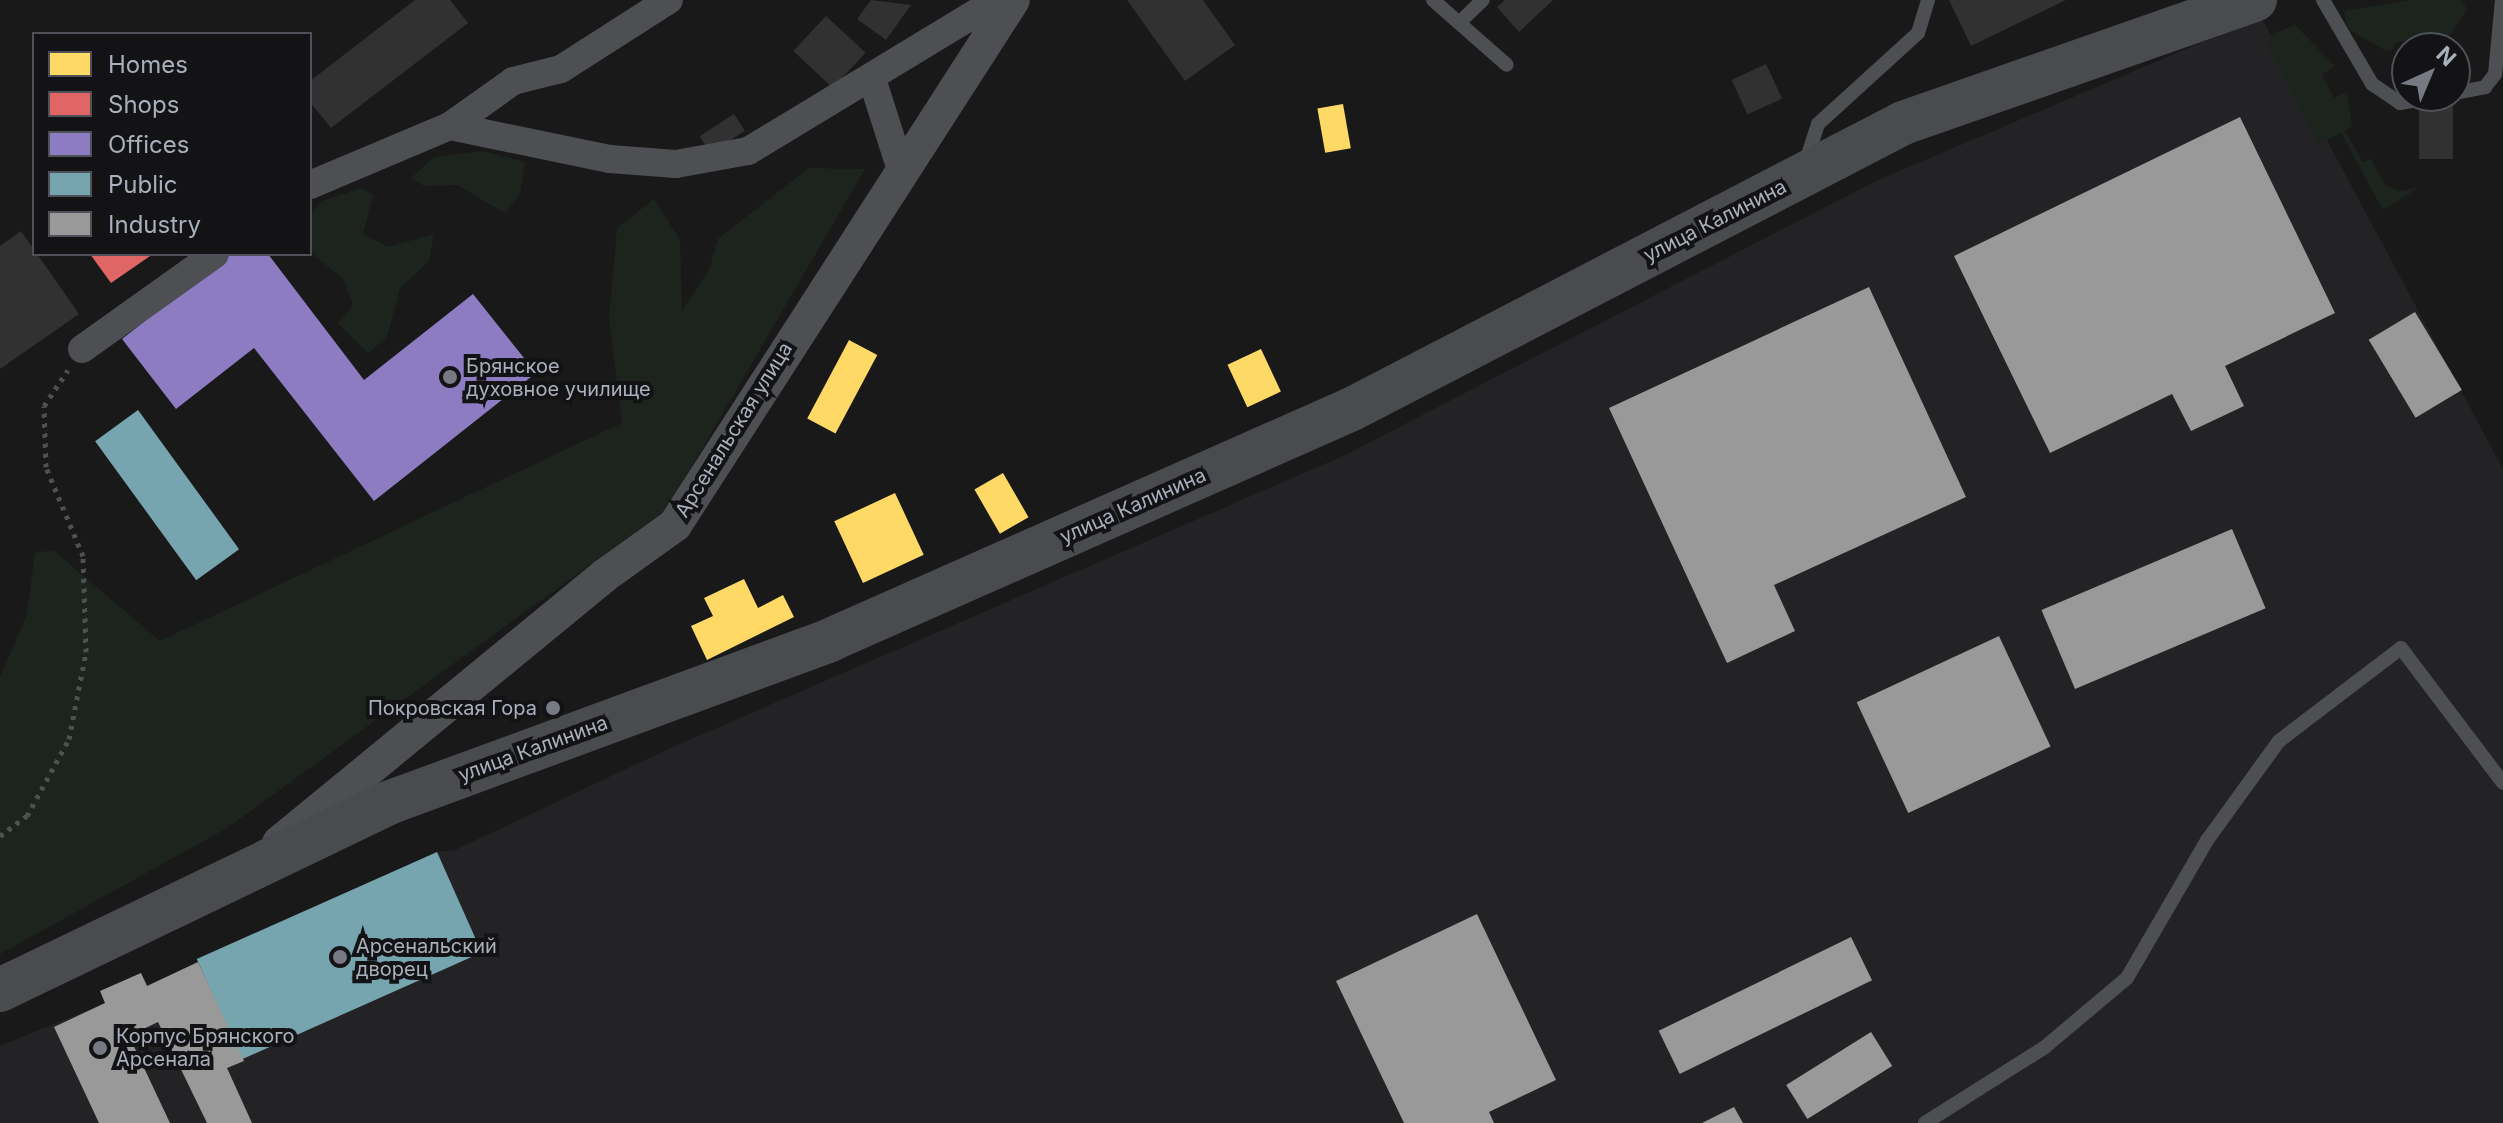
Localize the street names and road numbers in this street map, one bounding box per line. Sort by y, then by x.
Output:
street label: улица Калинина [1640,175,1790,267]
street label: Арсенальская улица [670,338,798,522]
street label: улица Калинина [1056,463,1210,549]
street label: улица Калинина [455,711,611,787]

